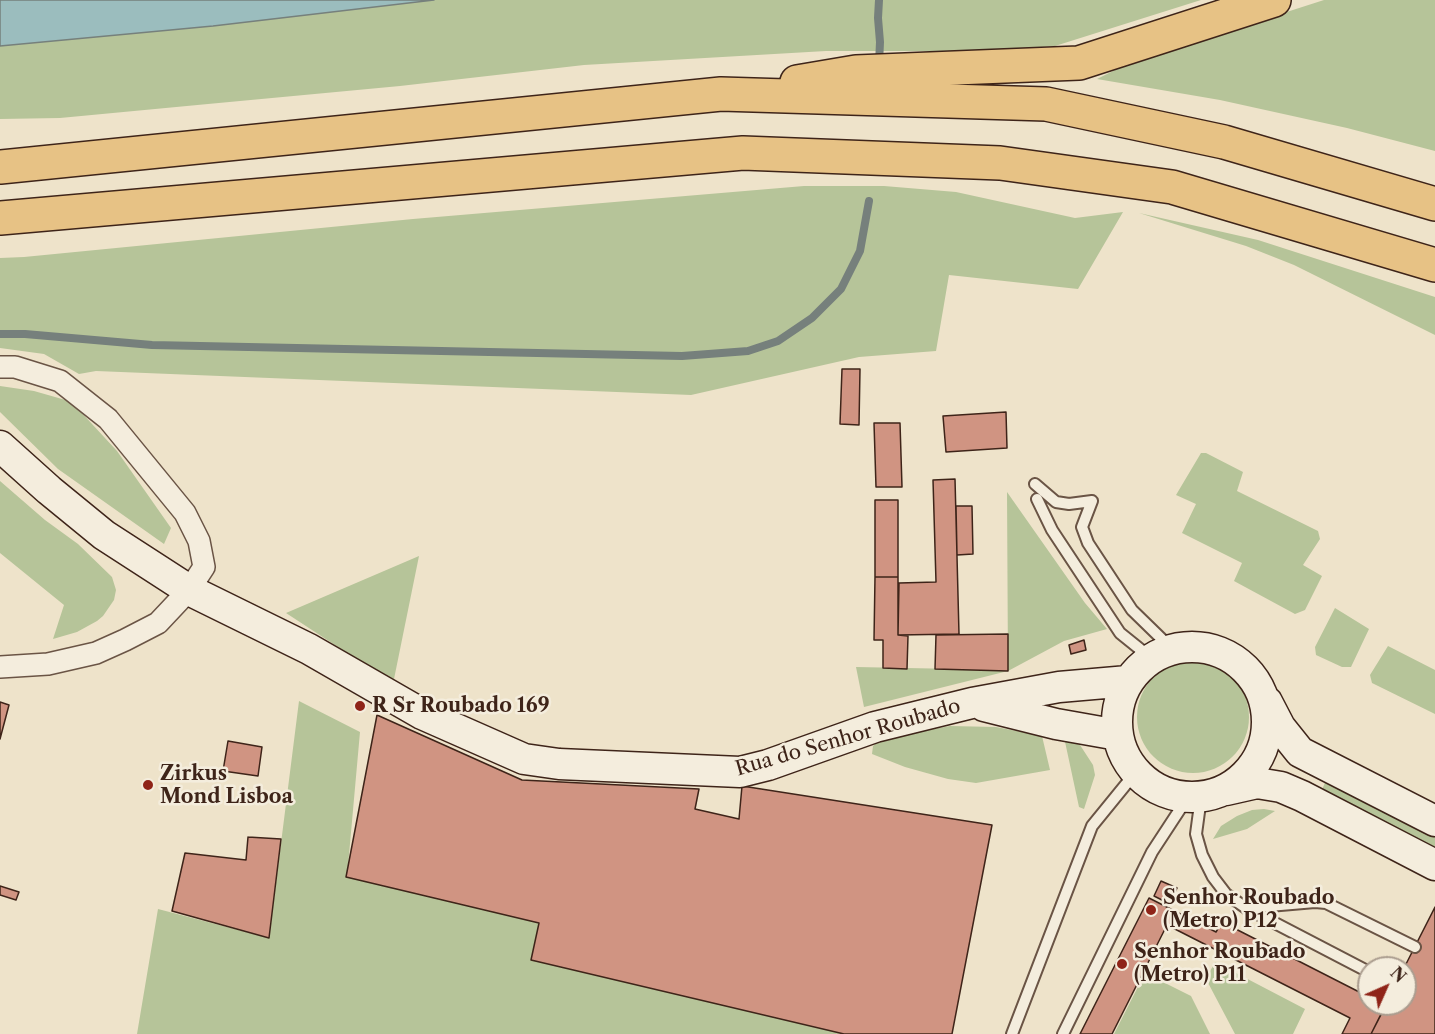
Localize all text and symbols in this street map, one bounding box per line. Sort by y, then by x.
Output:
place label: R Sr Roubado 169 [372,694,550,718]
street label: Rua do Senhor Roubado [733,694,963,782]
marker: R Sr Roubado 169 [353,699,367,713]
place label: Zirkus Mond Lisboa [160,762,293,809]
marker: Zirkus Mond Lisboa [141,778,155,792]
place label: Senhor Roubado (Metro) P12 [1163,886,1335,933]
marker: Senhor Roubado (Metro) P12 [1144,903,1158,917]
place label: Senhor Roubado (Metro) P11 [1134,940,1306,987]
north arrow [1357,956,1417,1016]
marker: Senhor Roubado (Metro) P11 [1115,957,1129,971]
text: N [1386,963,1410,987]

